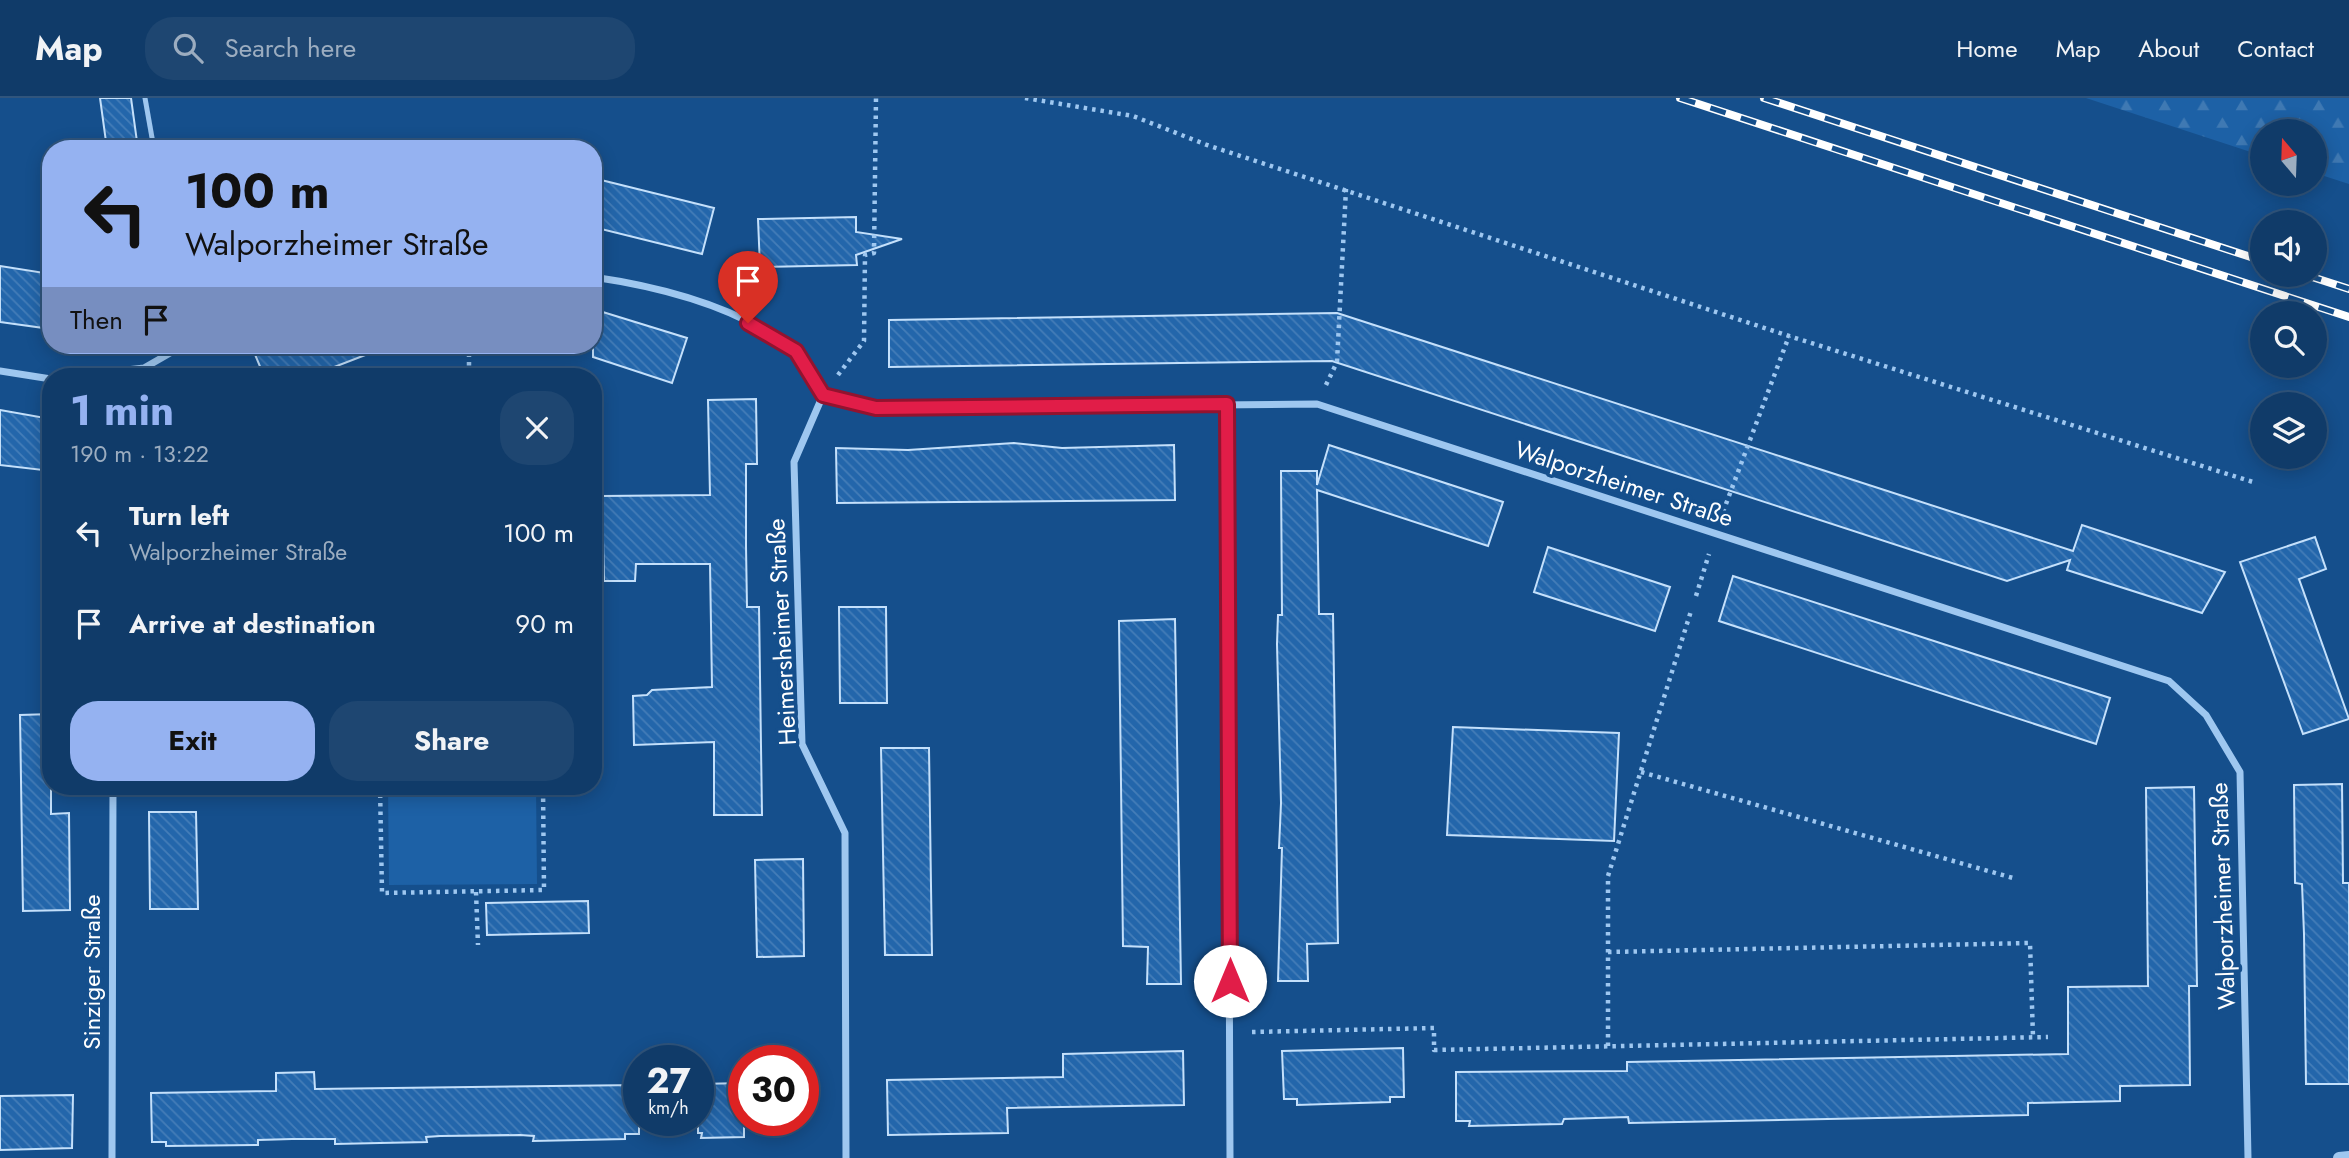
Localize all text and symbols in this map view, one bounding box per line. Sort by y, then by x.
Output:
search box [145,17,635,80]
text: Map [35,25,103,72]
icon: search [169,29,207,67]
text: Search here [225,29,356,67]
text: Home [1956,31,2018,66]
text: Map [2056,31,2100,66]
text: About [2138,31,2199,66]
text: Contact [2237,31,2314,66]
north arrow [2250,119,2328,196]
map controls [2250,119,2327,469]
text: 100 m [185,156,330,226]
icon: left [70,168,161,259]
button: sound [2250,210,2327,287]
text: Walporzheimer Straße [185,221,488,267]
pin [718,251,778,323]
icon: arrive [729,262,767,300]
text: Then [70,301,123,339]
icon: arrive [137,301,175,339]
button: search [2250,301,2327,378]
text: 1 min [70,380,174,441]
button: close [500,391,574,465]
button: layers [2250,392,2327,469]
street label: Walporzheimer Straße [1511,432,1738,535]
text: 190 m · 13:22 [70,437,209,471]
text: Turn left [129,497,229,535]
icon: left [70,514,108,552]
text: 100 m [503,514,574,552]
street label: Heimersheimer Straße [758,518,805,746]
text: Walporzheimer Straße [129,535,347,569]
icon: arrive [70,605,108,643]
text: Arrive at destination [129,605,376,643]
text: 90 m [515,605,574,643]
button: Exit [70,701,315,781]
button: Share [329,701,574,781]
street label: Walporzheimer Straße [2201,782,2244,1010]
street label: Sinziger Straße [74,894,109,1050]
position arrow [1193,944,1267,1018]
speed limit sign: 30 [728,1045,819,1136]
text: 27 [646,1056,691,1106]
text: km/h [648,1095,689,1121]

